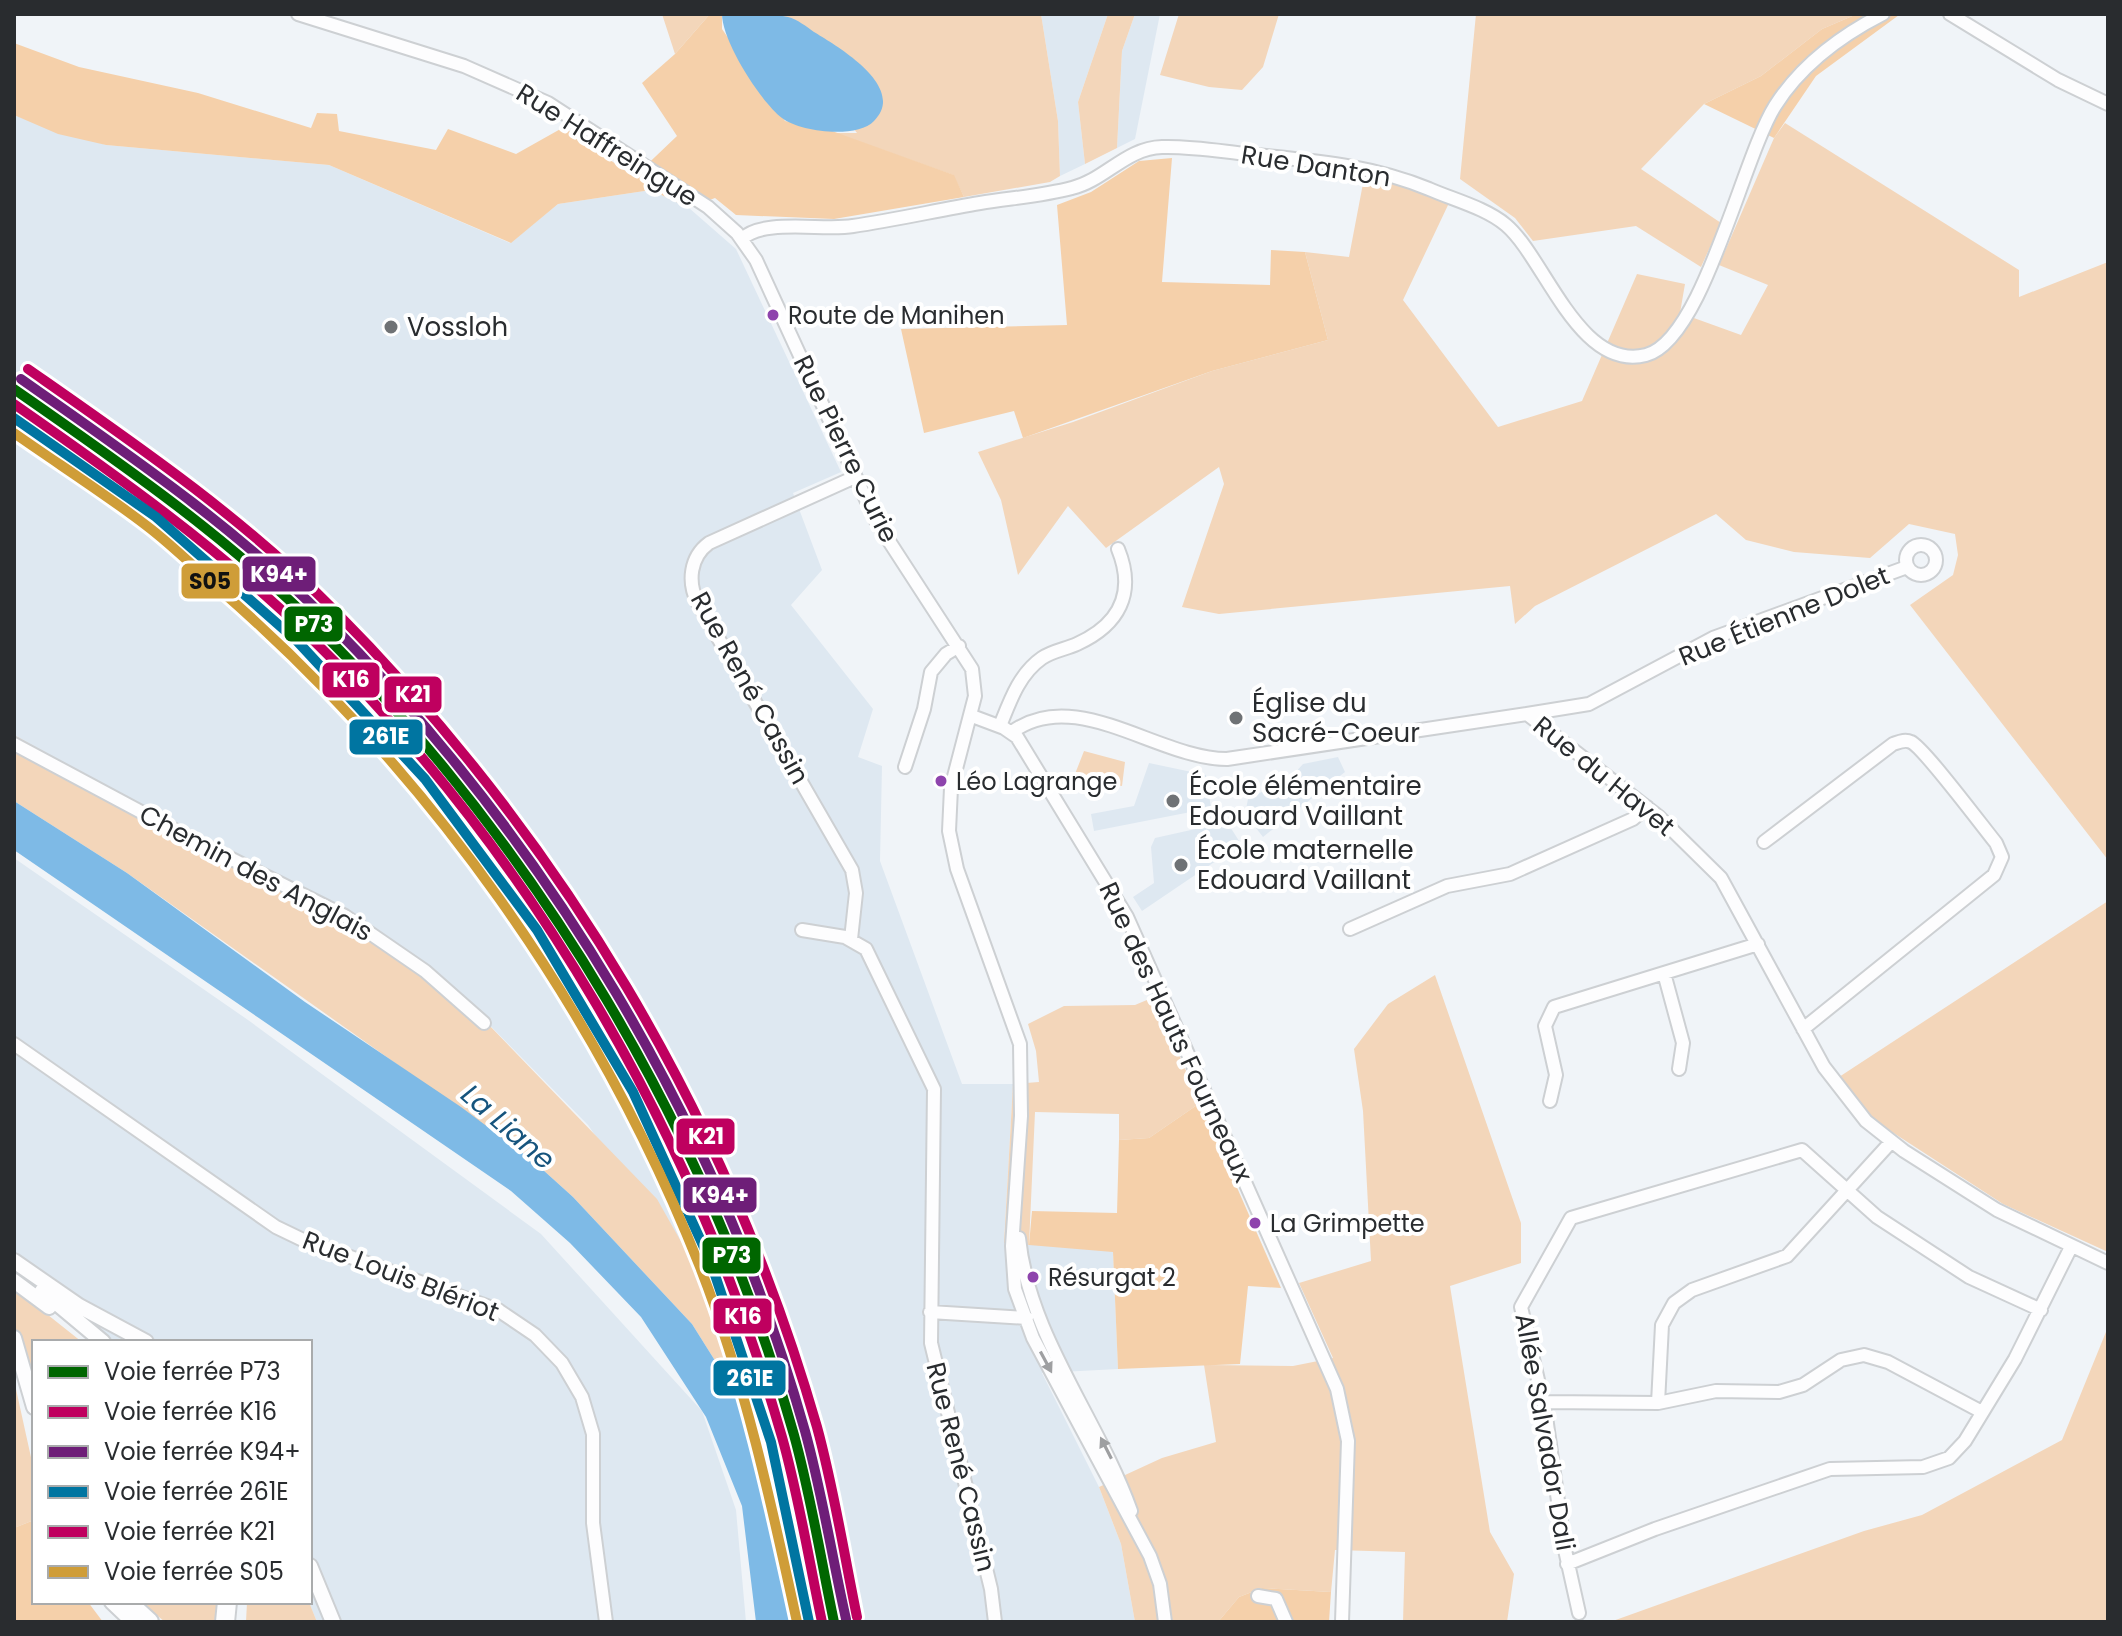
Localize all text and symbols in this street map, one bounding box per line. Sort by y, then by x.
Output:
street label: Rue Haffreingue [510,75,704,215]
street label: Rue Danton [1239,136,1393,196]
place label: Route de Manihen [788,299,1005,332]
marker: Route de Manihen [765,307,781,323]
place label: Vossloh [407,309,508,345]
marker: Vossloh [382,318,400,336]
street label: Rue Pierre Curie [785,349,907,549]
line badge: K94+ [241,555,317,593]
street label: Rue Étienne Dolet [1673,557,1895,675]
text: K94+ [250,559,308,590]
line badge: S05 [180,562,241,600]
text: S05 [189,566,231,597]
street label: Rue René Cassin [682,585,818,791]
line badge: P73 [283,605,344,643]
text: P73 [295,609,333,640]
line badge: K16 [321,661,381,699]
text: K16 [332,664,370,695]
line badge: K21 [383,675,443,714]
text: K21 [395,679,431,710]
place label: Église du Sacré-Coeur [1252,685,1420,751]
street label: Rue du Havet [1526,708,1682,844]
marker: Église du Sacré-Coeur [1227,709,1245,727]
line badge: 261E [348,718,424,756]
text: 261E [363,721,409,752]
place label: Léo Lagrange [956,765,1117,798]
place label: École élémentaire Edouard Vaillant [1189,768,1422,834]
marker: Léo Lagrange [933,773,949,789]
marker: École élémentaire Edouard Vaillant [1164,792,1182,810]
street label: Chemin des Anglais [133,796,379,950]
place label: École maternelle Edouard Vaillant [1197,832,1414,898]
marker: École maternelle Edouard Vaillant [1172,856,1190,874]
street label: Rue des Hauts Fourneaux [1090,876,1262,1188]
water label: La Liane [453,1075,563,1179]
line badge: K21 [675,1117,736,1156]
text: K21 [688,1121,724,1152]
line badge: K94+ [682,1176,758,1214]
text: K94+ [691,1180,749,1211]
place label: La Grimpette [1270,1207,1425,1240]
marker: La Grimpette [1247,1215,1263,1231]
street label: Rue Louis Blériot [298,1222,504,1330]
line badge: P73 [701,1236,762,1275]
text: P73 [713,1240,751,1271]
place label: Résurgat 2 [1048,1261,1176,1294]
marker: Résurgat 2 [1025,1269,1041,1285]
line badge: K16 [712,1297,773,1335]
text: K16 [724,1301,762,1332]
street label: Allée Salvador Dali [1506,1310,1584,1554]
legend [32,1340,312,1604]
one-way arrow [1039,1351,1052,1374]
text: Voie ferrée P73 [104,1355,281,1388]
street label: Rue René Cassin [918,1358,1004,1576]
line badge: 261E [712,1359,787,1397]
text: 261E [727,1363,773,1394]
text: Voie ferrée K16 [104,1395,277,1428]
text: Voie ferrée K94+ [104,1435,301,1468]
one-way arrow [1100,1437,1113,1460]
text: Voie ferrée 261E [104,1475,289,1508]
text: Voie ferrée K21 [104,1515,275,1548]
text: Voie ferrée S05 [104,1555,284,1588]

